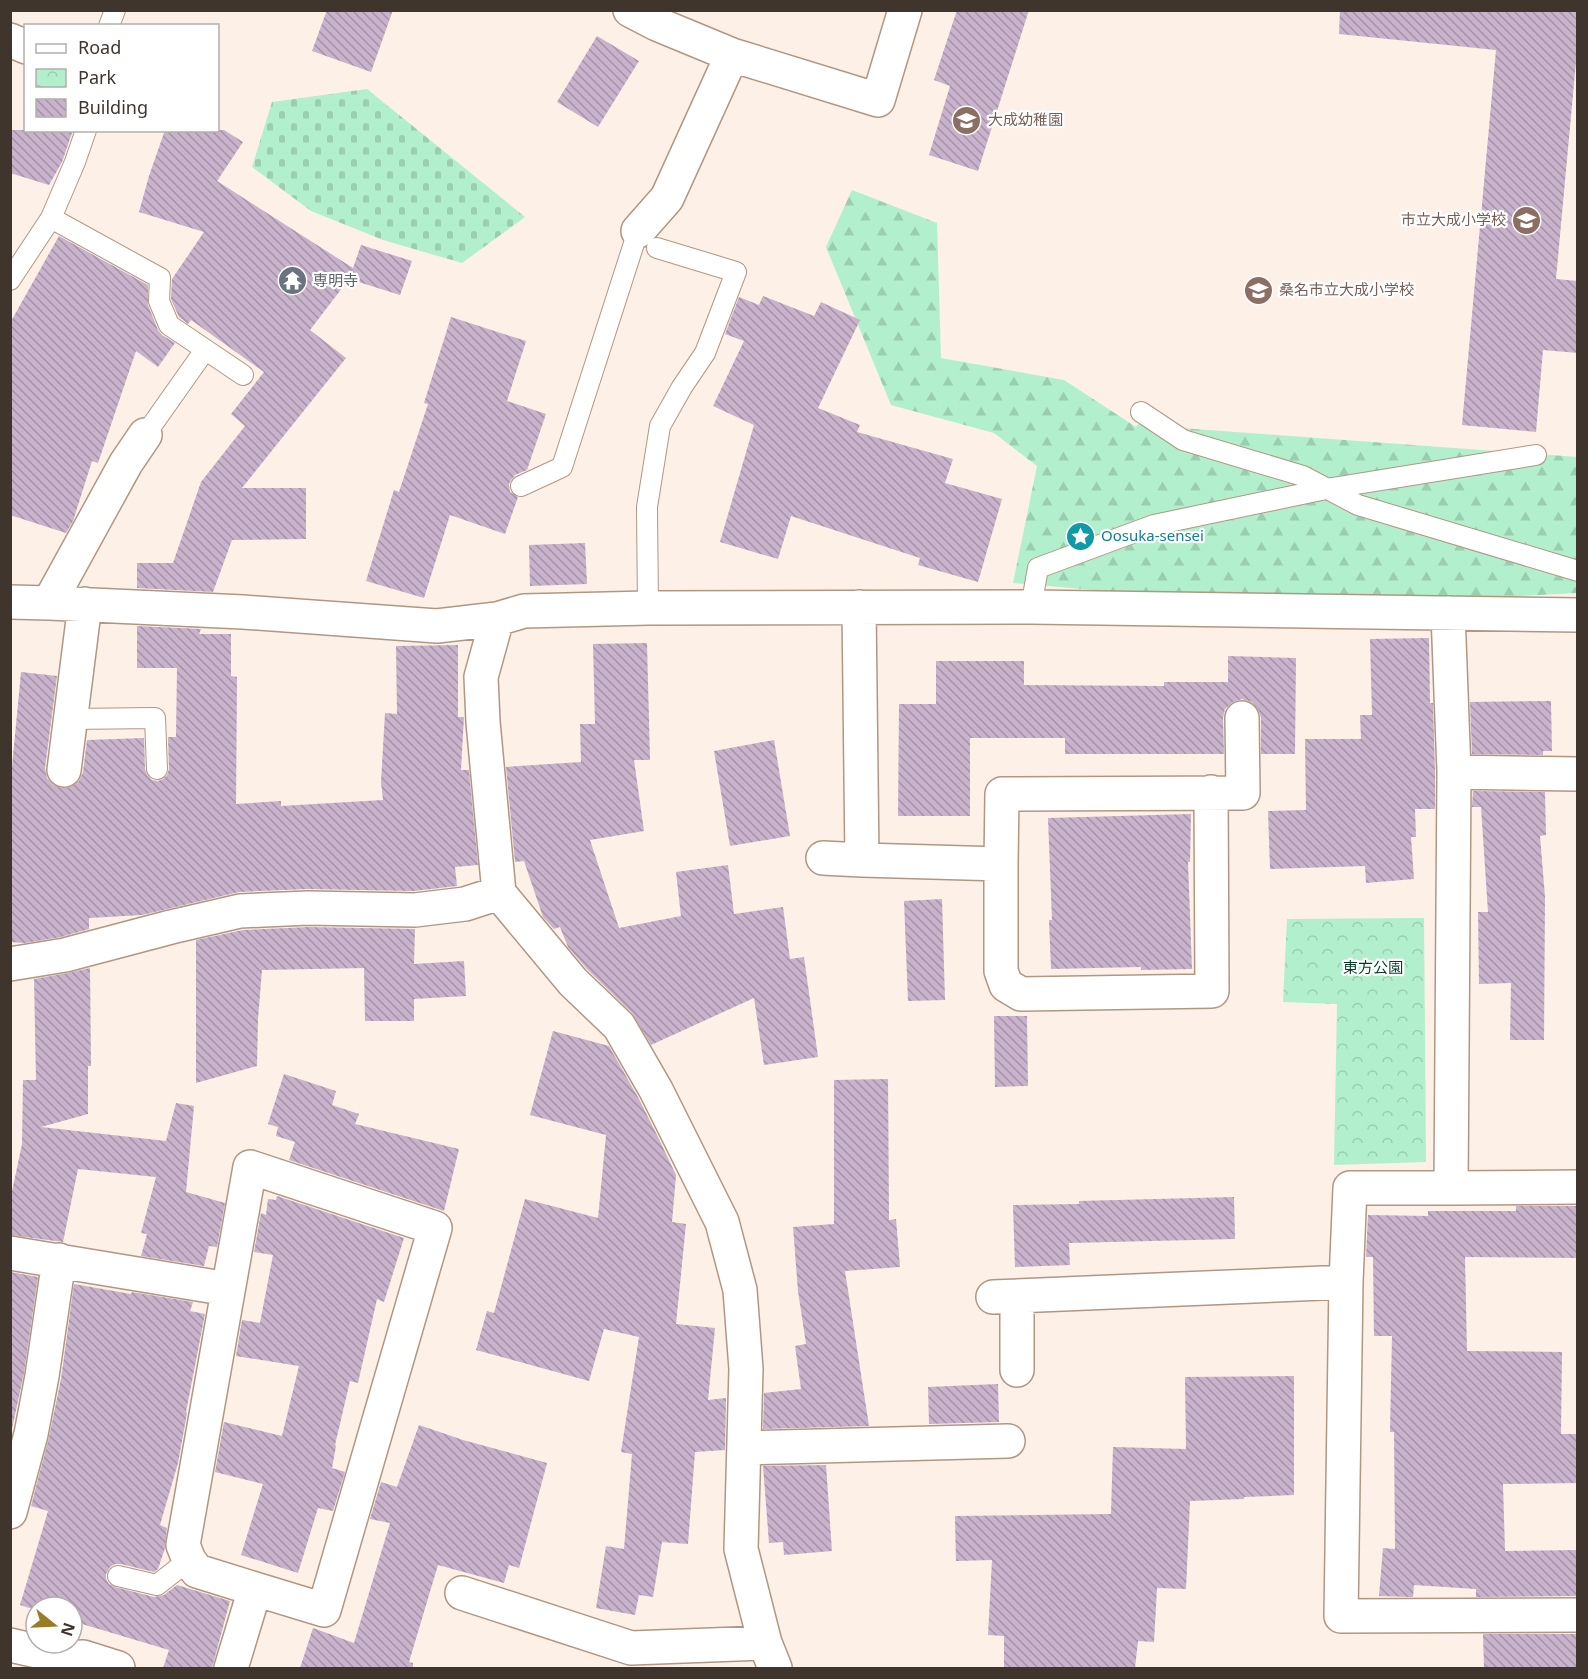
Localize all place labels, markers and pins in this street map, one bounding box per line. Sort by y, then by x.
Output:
school or university icon: 大成幼稚園 [951,104,983,136]
place label: 大成幼稚園 [988,109,1063,129]
school or university icon: 市立大成小学校 [1511,204,1543,236]
place label: 市立大成小学校 [1401,209,1506,229]
temple icon: 専明寺 [276,265,308,297]
place label: 専明寺 [313,270,358,290]
school or university icon: 桑名市立大成小学校 [1242,274,1274,306]
place label: 桑名市立大成小学校 [1279,279,1414,299]
place icon: Oosuka-sensei [1064,520,1096,552]
place label: Oosuka-sensei [1101,525,1204,545]

